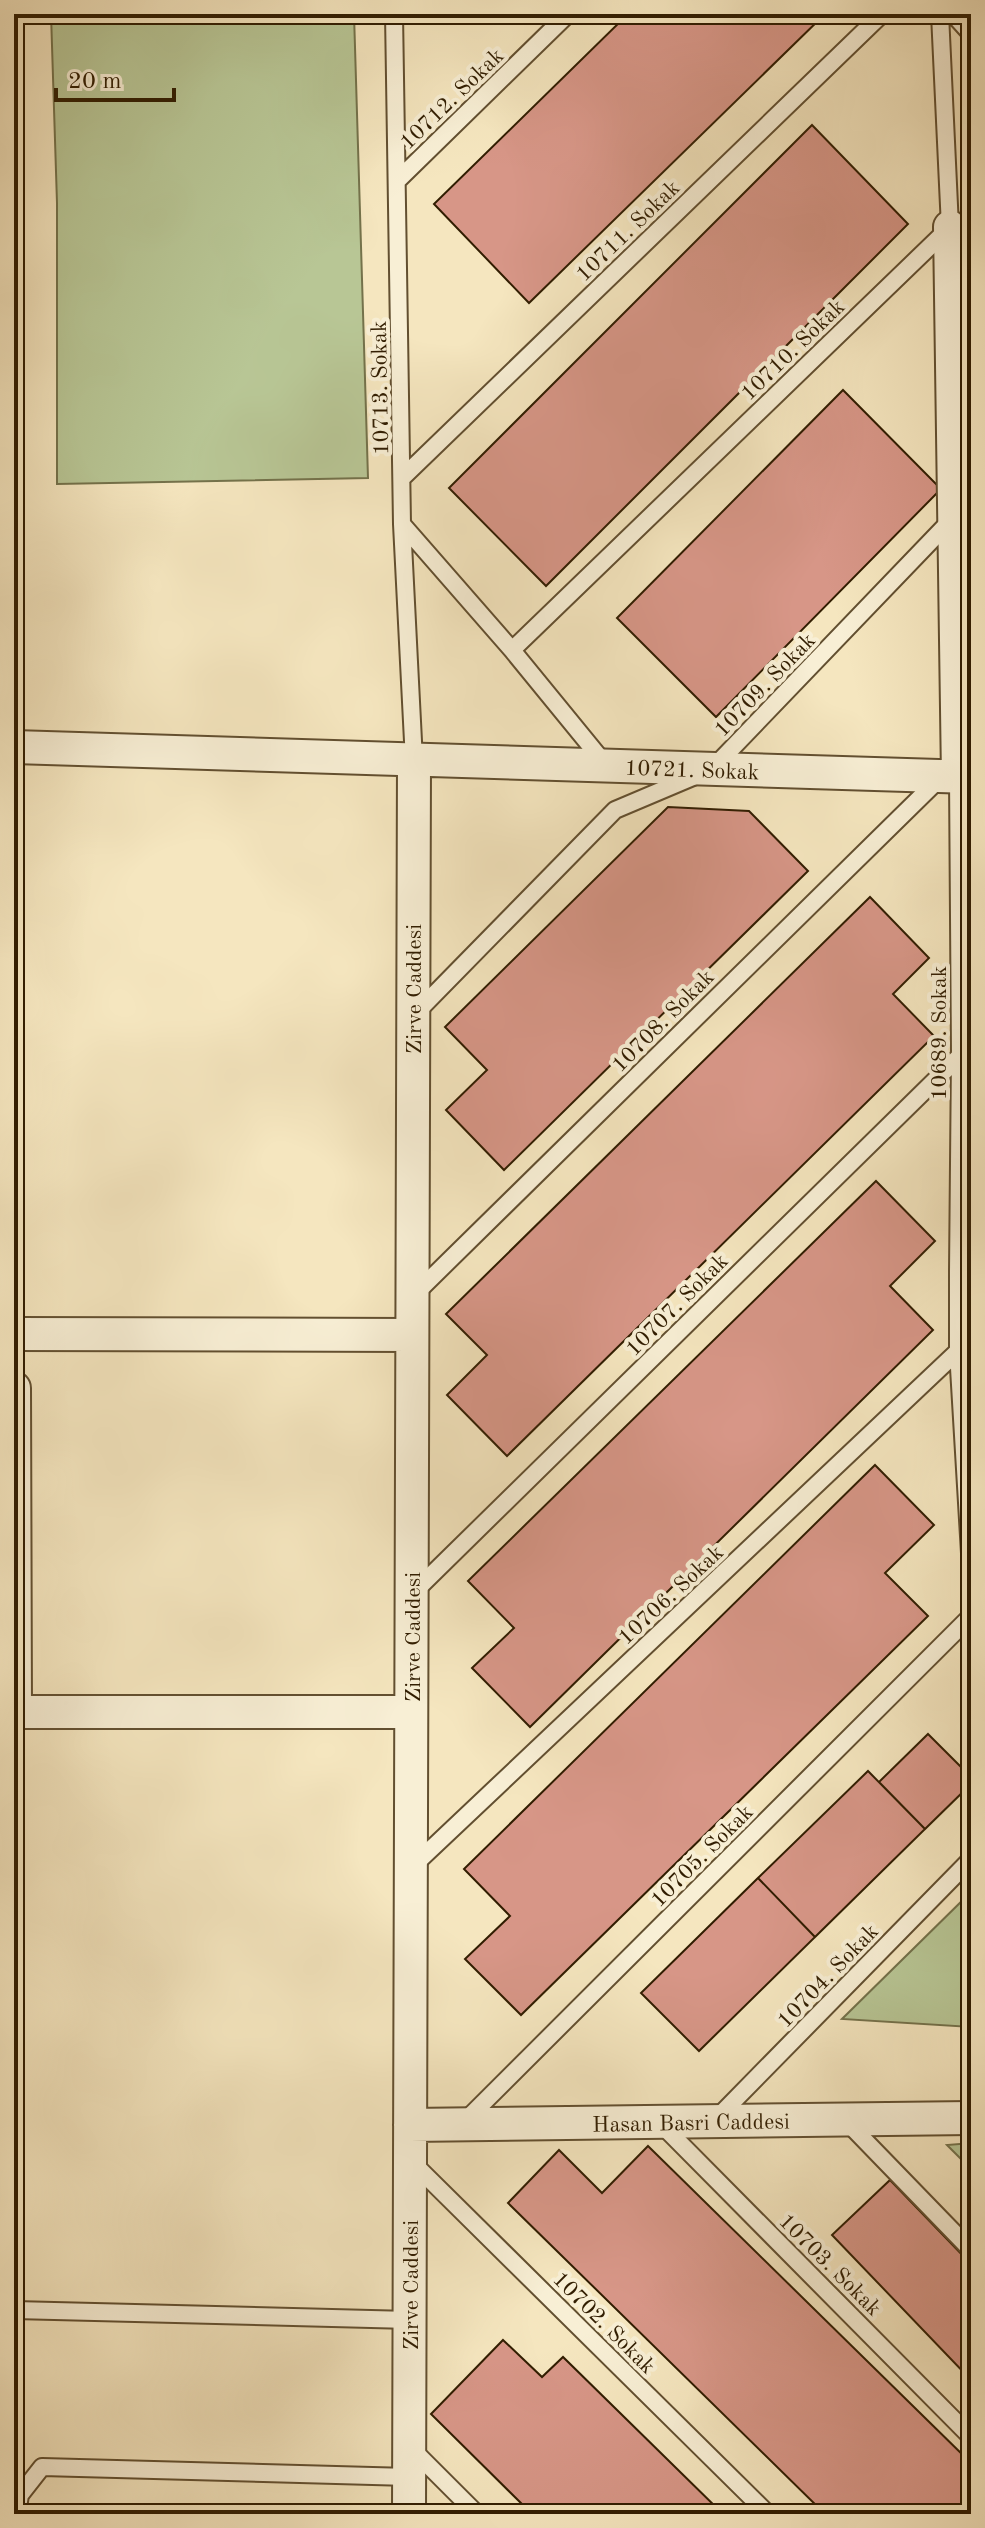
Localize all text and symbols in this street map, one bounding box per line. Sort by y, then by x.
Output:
street label: 10712. Sokak [396,45,508,154]
scale bar [56,52,174,102]
text: 20 m [68,70,122,94]
street label: 10711. Sokak [572,177,684,286]
street label: 10710. Sokak [737,296,849,405]
street label: 10713. Sokak [369,321,393,455]
street label: 10709. Sokak [711,629,820,741]
street label: 10721. Sokak [624,758,759,784]
street label: Zirve Caddesi [404,924,426,1054]
street label: 10708. Sokak [608,966,719,1077]
street label: 10689. Sokak [929,966,951,1100]
street label: 10707. Sokak [622,1250,733,1361]
street label: 10706. Sokak [615,1542,728,1649]
street label: Zirve Caddesi [403,1572,425,1702]
street label: 10705. Sokak [647,1801,758,1912]
street label: 10704. Sokak [774,1920,883,2032]
street label: Hasan Basri Caddesi [592,2111,790,2137]
street label: 10703. Sokak [774,2210,885,2321]
street label: Zirve Caddesi [401,2220,423,2350]
street label: 10702. Sokak [548,2268,659,2379]

